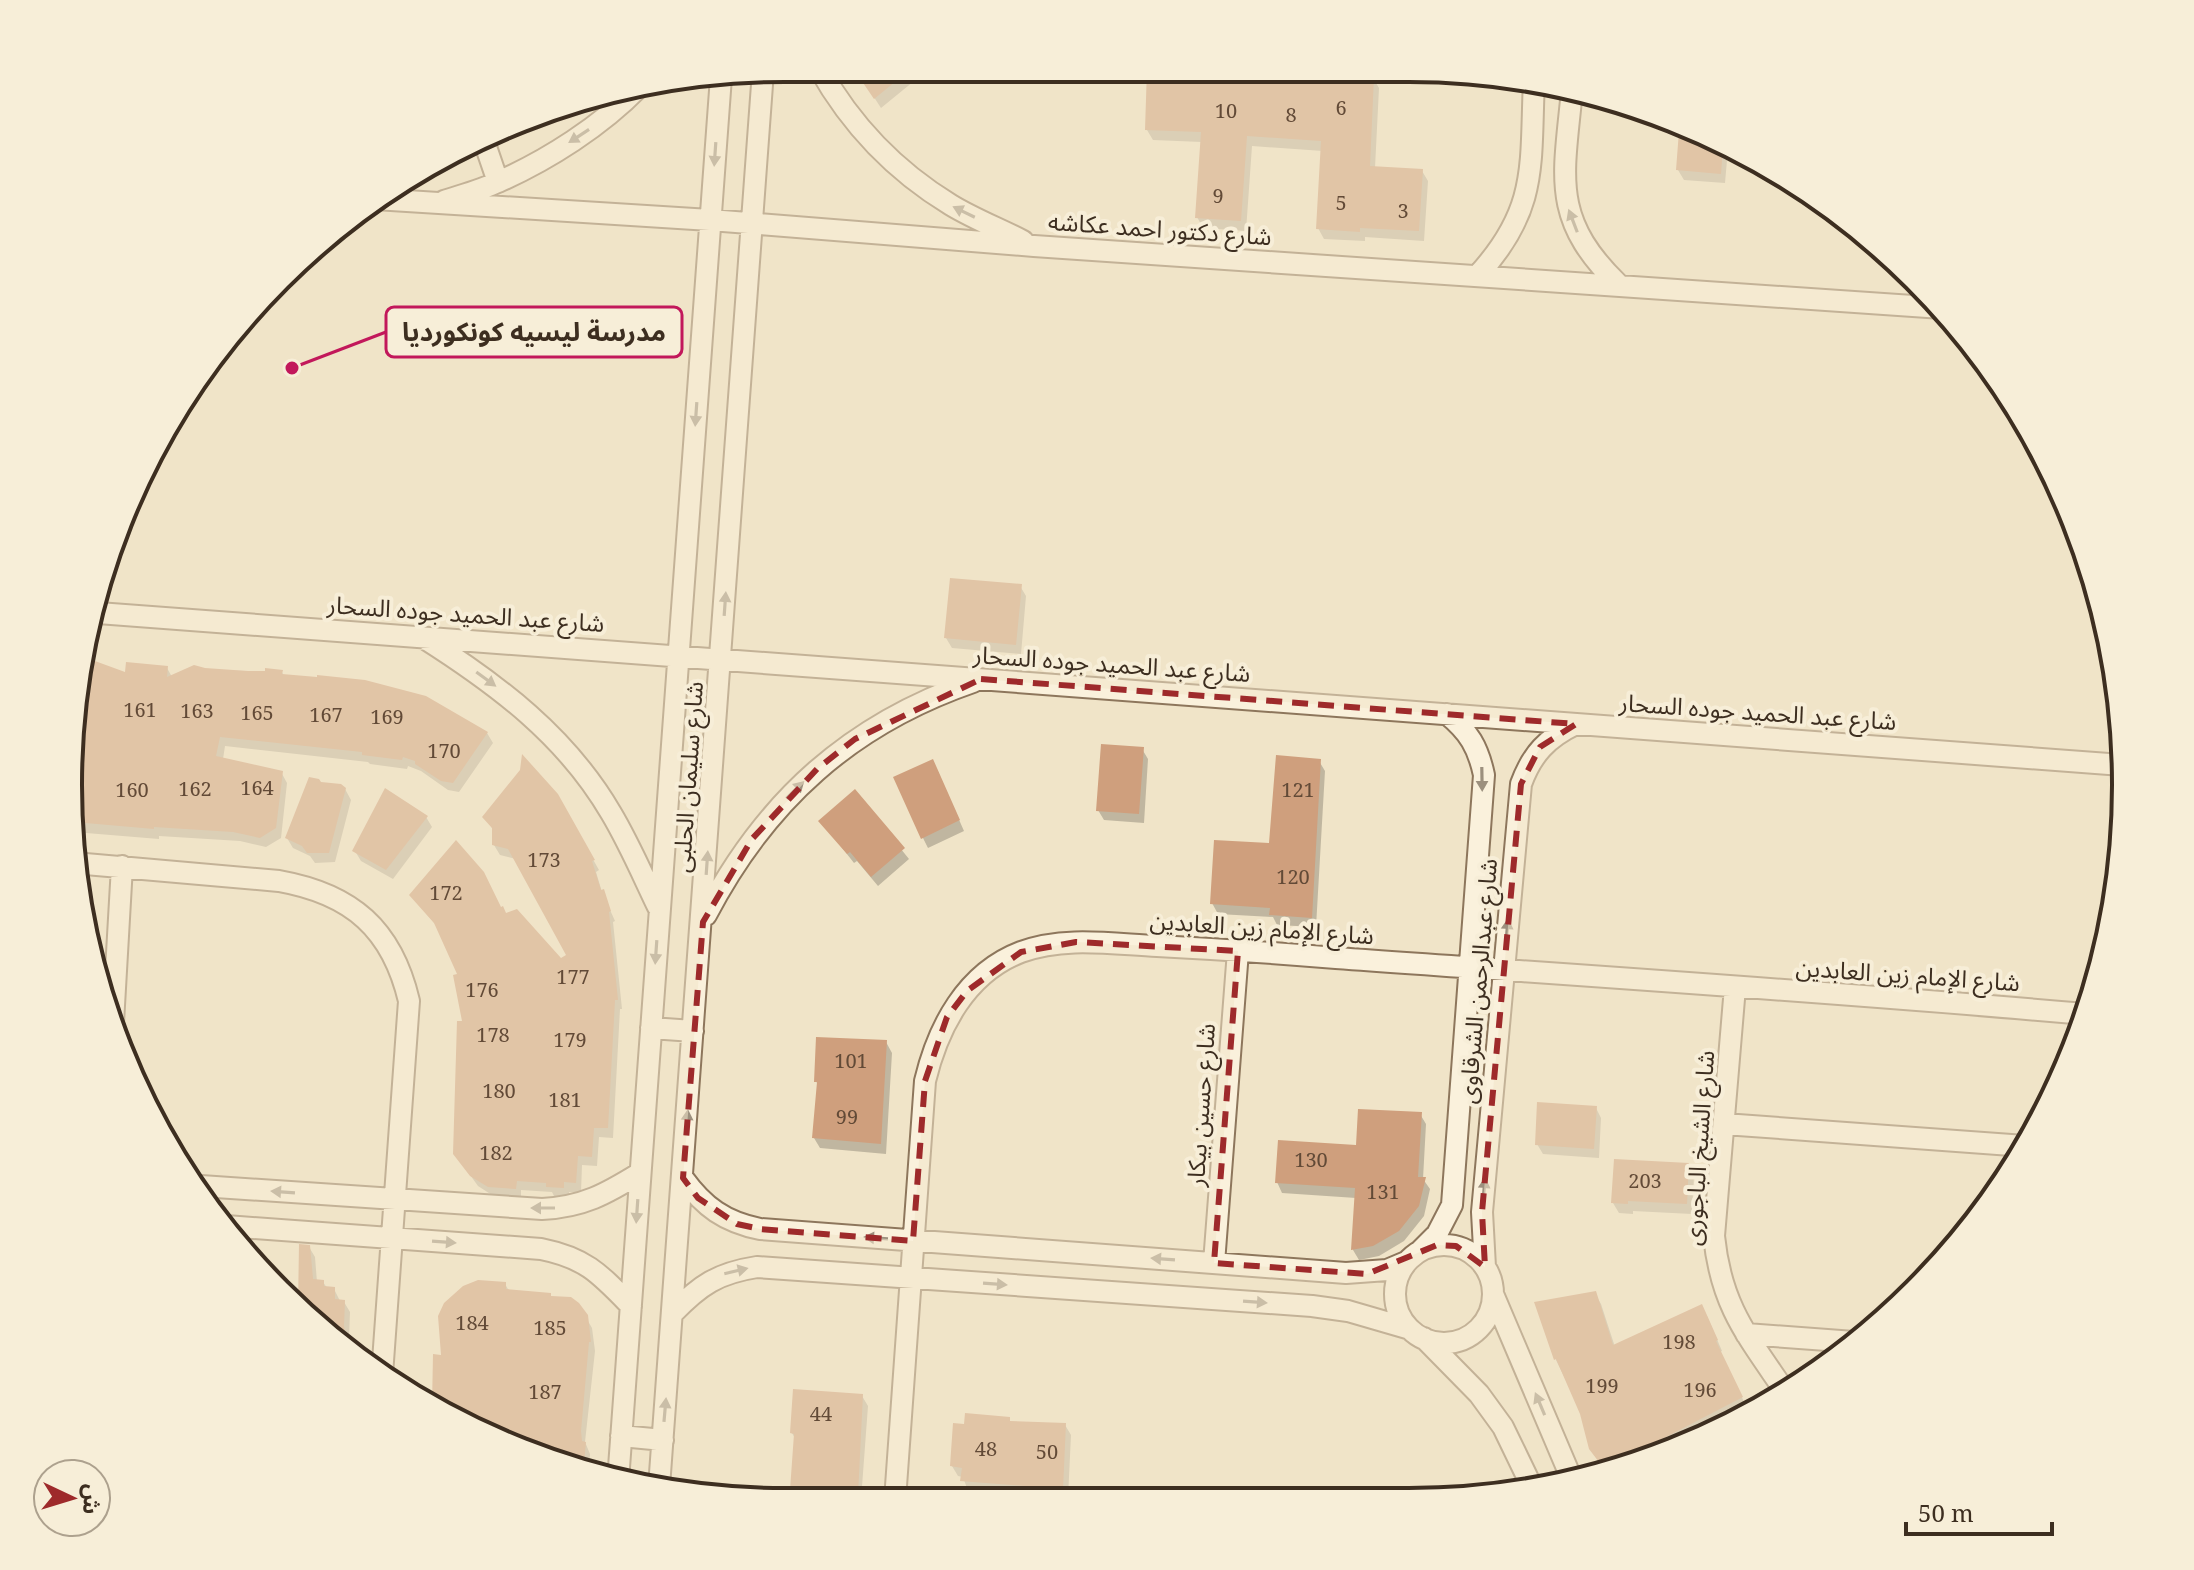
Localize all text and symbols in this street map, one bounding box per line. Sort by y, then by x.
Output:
house number: 6 [1335,94,1347,121]
house number: 10 [1215,97,1237,124]
house number: 8 [1285,101,1297,128]
one-way arrow [568,129,589,144]
one-way arrow [708,142,721,167]
house number: 9 [1212,182,1224,209]
house number: 5 [1335,189,1347,216]
house number: 3 [1397,197,1409,224]
street label: شارع دكتور احمد عكاشه [1047,204,1273,254]
one-way arrow [953,205,976,219]
one-way arrow [1566,209,1579,233]
callout: مدرسة ليسيه كونكورديا [386,307,682,357]
text: مدرسة ليسيه كونكورديا [402,313,666,349]
one-way arrow [689,402,702,427]
street label: شارع عبد الحميد جوده السحار [325,587,606,641]
one-way arrow [719,591,732,616]
street label: شارع عبد الحميد جوده السحار [971,637,1252,691]
one-way arrow [476,670,496,686]
street label: شارع سليمان الحلبى [664,680,712,874]
street label: شارع عبد الحميد جوده السحار [1617,685,1898,739]
house number: 161 [123,696,157,723]
house number: 163 [180,697,214,724]
house number: 165 [240,699,274,726]
house number: 167 [309,701,343,728]
house number: 169 [370,703,404,730]
house number: 170 [427,737,461,764]
one-way arrow [1476,767,1489,792]
house number: 164 [240,774,274,801]
house number: 162 [178,775,212,802]
house number: 160 [115,776,149,803]
house number: 121 [1281,776,1315,803]
one-way arrow [785,781,804,800]
house number: 173 [527,846,561,873]
one-way arrow [701,850,714,875]
street label: شارع عبدالرحمن الشرقاوى [1450,857,1506,1105]
house number: 120 [1276,863,1310,890]
house number: 172 [429,879,463,906]
street label: شارع الإمام زين العابدين [1149,903,1375,954]
one-way arrow [1501,918,1514,943]
one-way arrow [649,940,662,965]
street label: شارع الإمام زين العابدين [1795,950,2021,1001]
house number: 177 [556,963,590,990]
house number: 176 [465,976,499,1003]
house number: 178 [476,1021,510,1048]
street label: شارع حسين بيكار [1178,1022,1224,1189]
house number: 179 [553,1026,587,1053]
house number: 101 [834,1047,868,1074]
street label: شارع الشيخ الباجورى [1675,1049,1723,1247]
house number: 180 [482,1077,516,1104]
house number: 181 [548,1086,582,1113]
house number: 99 [836,1103,858,1130]
one-way arrow [681,1110,694,1135]
house number: 182 [479,1139,513,1166]
house number: 130 [1294,1146,1328,1173]
house number: 203 [1628,1167,1662,1194]
one-way arrow [1478,1177,1491,1202]
house number: 131 [1366,1178,1400,1205]
one-way arrow [270,1185,295,1198]
one-way arrow [630,1199,643,1224]
one-way arrow [530,1202,555,1214]
one-way arrow [863,1231,888,1244]
one-way arrow [432,1236,457,1249]
one-way arrow [1150,1252,1175,1265]
one-way arrow [724,1265,749,1277]
one-way arrow [983,1278,1008,1291]
one-way arrow [1243,1296,1268,1309]
house number: 184 [455,1309,489,1336]
house number: 185 [533,1314,567,1341]
house number: 198 [1662,1328,1696,1355]
house number: 199 [1585,1372,1619,1399]
house number: 196 [1683,1376,1717,1403]
house number: 187 [528,1378,562,1405]
one-way arrow [1533,1392,1546,1416]
one-way arrow [659,1397,672,1422]
house number: 44 [810,1400,832,1427]
house number: 48 [975,1435,997,1462]
house number: 50 [1036,1438,1058,1465]
north arrow [32,1458,112,1538]
text: ش [77,1483,109,1516]
scale bar [1906,1486,2052,1536]
text: 50 m [1918,1496,1974,1529]

